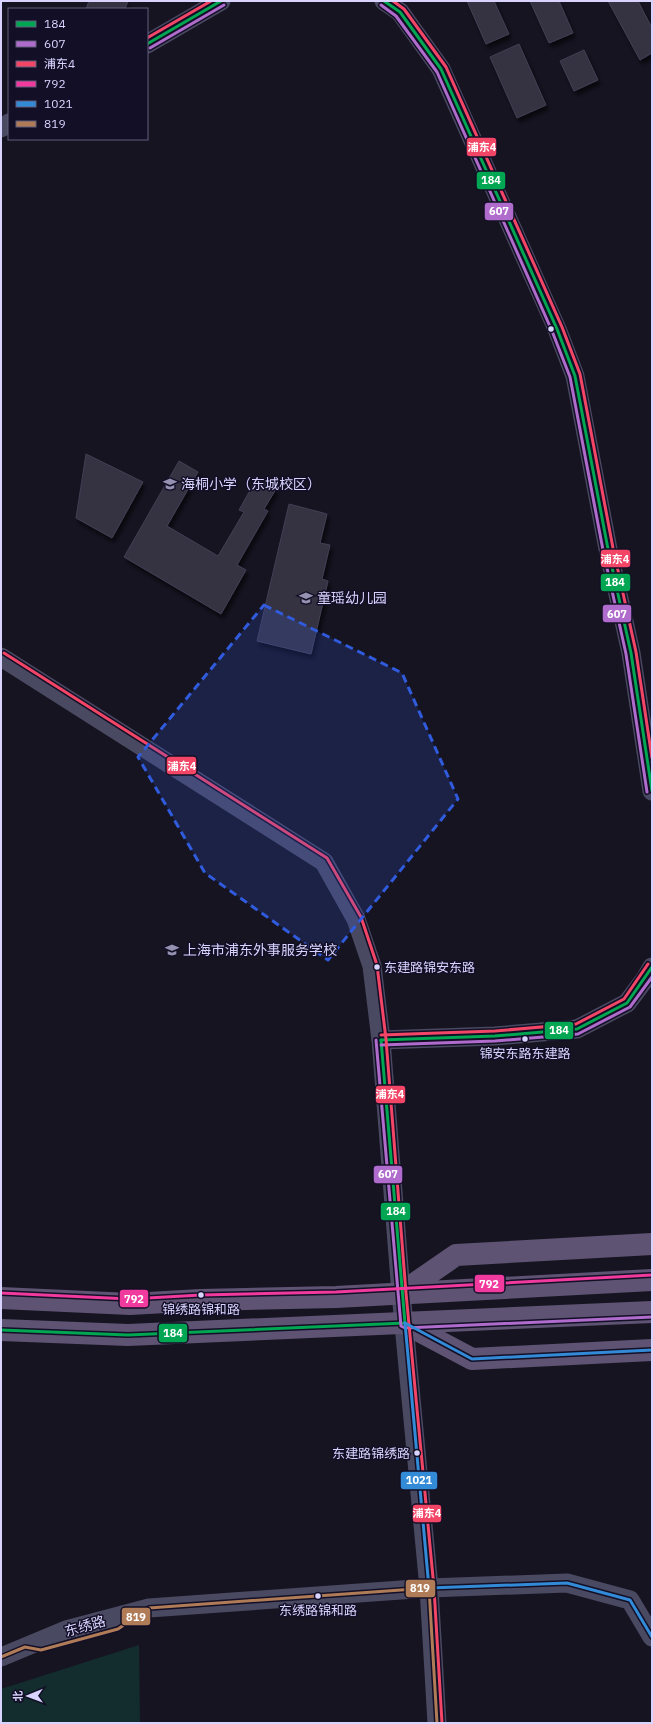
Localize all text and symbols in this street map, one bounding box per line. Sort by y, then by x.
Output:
legend [8,8,148,140]
text: 184 [44,16,66,31]
text: 607 [44,36,66,51]
text: 浦东4 [44,56,75,71]
text: 792 [44,76,66,91]
text: 1021 [44,96,73,111]
text: 819 [44,116,66,131]
line badge: 浦东4 [466,137,497,157]
text: 浦东4 [468,140,497,154]
line badge: 184 [476,171,506,190]
text: 184 [481,173,501,187]
line badge: 607 [484,202,514,221]
text: 607 [489,204,509,218]
unlabelled marker [546,324,556,334]
place label: 海桐小学（东城校区） [181,475,321,493]
school or university icon: 海桐小学（东城校区） [162,476,178,492]
line badge: 浦东4 [600,549,631,568]
text: 浦东4 [601,552,630,566]
line badge: 184 [600,573,631,592]
text: 184 [605,575,625,589]
place label: 童瑶幼儿园 [317,589,387,607]
school or university icon: 童瑶幼儿园 [298,590,314,606]
line badge: 607 [602,604,632,623]
text: 607 [607,607,627,621]
line badge: 浦东4 [166,756,197,775]
text: 浦东4 [168,759,197,773]
place label: 上海市浦东外事服务学校 [183,941,337,959]
school or university icon: 上海市浦东外事服务学校 [164,942,180,958]
place label: 东建路锦安东路 [384,959,475,976]
marker: 东建路锦安东路 [372,962,382,972]
line badge: 184 [544,1021,574,1040]
text: 184 [549,1023,569,1037]
marker: 锦安东路东建路 [520,1034,530,1044]
place label: 锦安东路东建路 [479,1045,571,1062]
line badge: 浦东4 [375,1085,406,1104]
text: 浦东4 [376,1087,405,1101]
line badge: 607 [373,1165,403,1184]
text: 607 [378,1167,398,1181]
line badge: 184 [380,1202,411,1221]
text: 184 [386,1204,406,1218]
line badge: 792 [474,1274,505,1293]
text: 792 [479,1277,499,1291]
line badge: 792 [119,1289,149,1308]
marker: 锦绣路锦和路 [196,1290,206,1300]
text: 792 [124,1292,144,1306]
place label: 锦绣路锦和路 [162,1301,240,1318]
line badge: 184 [158,1323,188,1343]
text: 184 [163,1326,183,1340]
place label: 东建路锦绣路 [332,1445,410,1462]
marker: 东建路锦绣路 [412,1448,422,1458]
line badge: 1021 [400,1471,438,1490]
text: 1021 [406,1473,433,1487]
line badge: 浦东4 [412,1504,442,1523]
text: 浦东4 [413,1506,442,1520]
line badge: 819 [405,1579,436,1598]
text: 819 [410,1581,430,1595]
marker: 东绣路锦和路 [313,1591,323,1601]
place label: 东绣路锦和路 [279,1602,357,1619]
line badge: 819 [121,1607,151,1626]
text: 819 [126,1610,146,1624]
street label: 东绣路 [62,1612,108,1640]
north arrow [8,1676,48,1716]
text: 北 [11,1691,25,1702]

